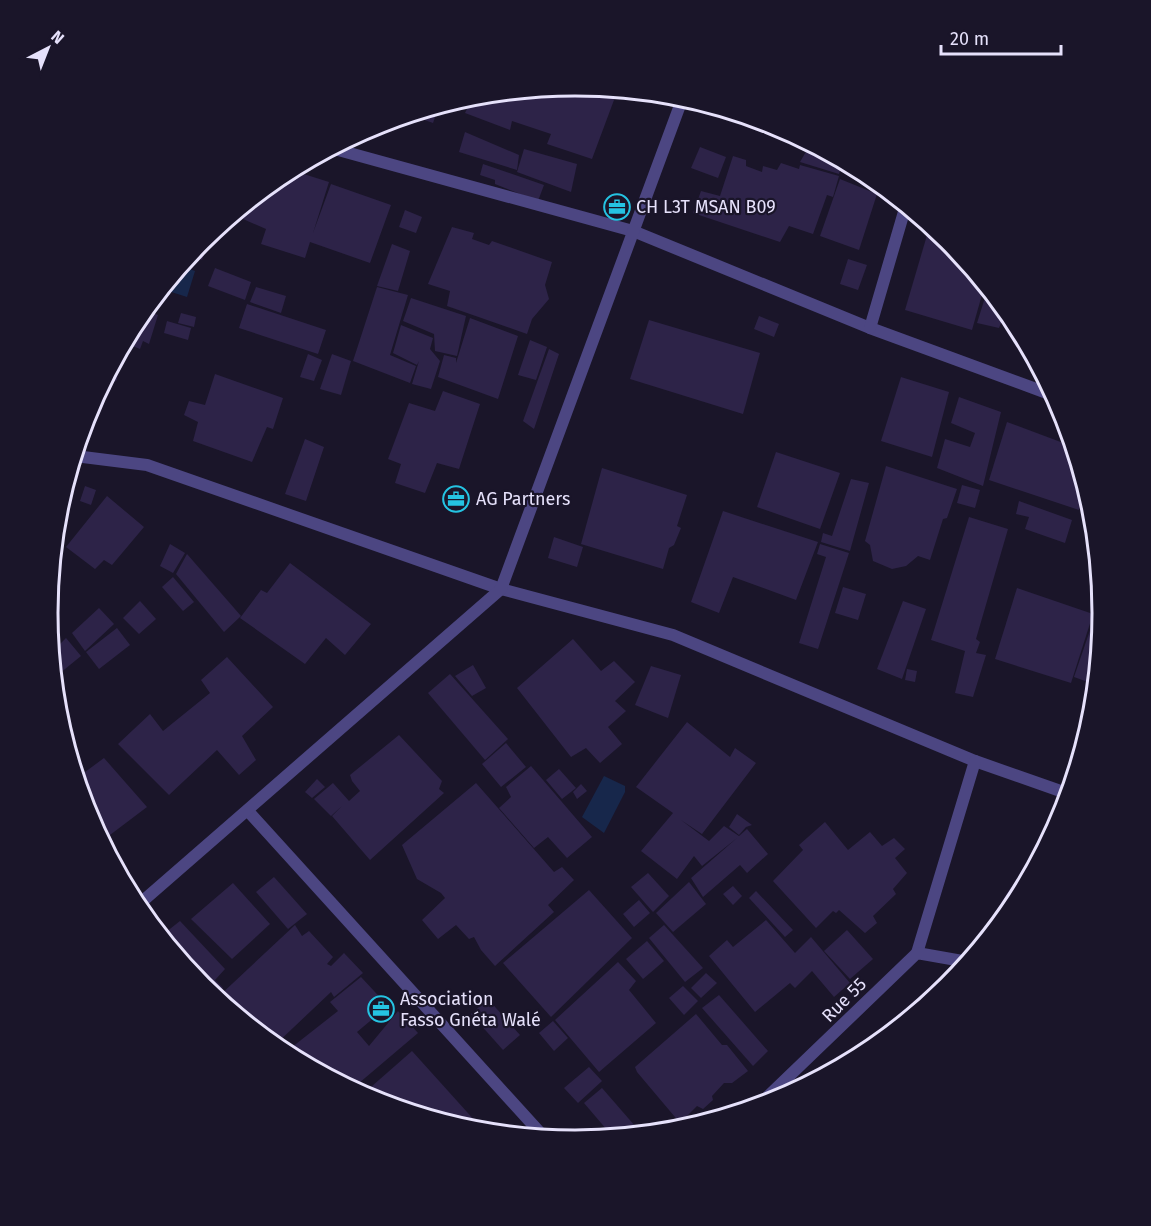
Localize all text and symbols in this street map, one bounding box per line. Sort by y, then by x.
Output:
north arrow [18,18,78,78]
scale bar [941,18,1061,56]
text: N [47,27,68,48]
text: 20 m [950,28,989,50]
office icon: CH L3T MSAN B09 [602,192,632,222]
place label: CH L3T MSAN B09 [636,196,776,218]
office icon: AG Partners [441,484,471,514]
place label: AG Partners [476,488,570,510]
street label: Rue 55 [817,973,871,1027]
place label: Association Fasso Gnéta Walé [400,988,541,1031]
office icon: Association Fasso Gnéta Walé [366,994,396,1024]

